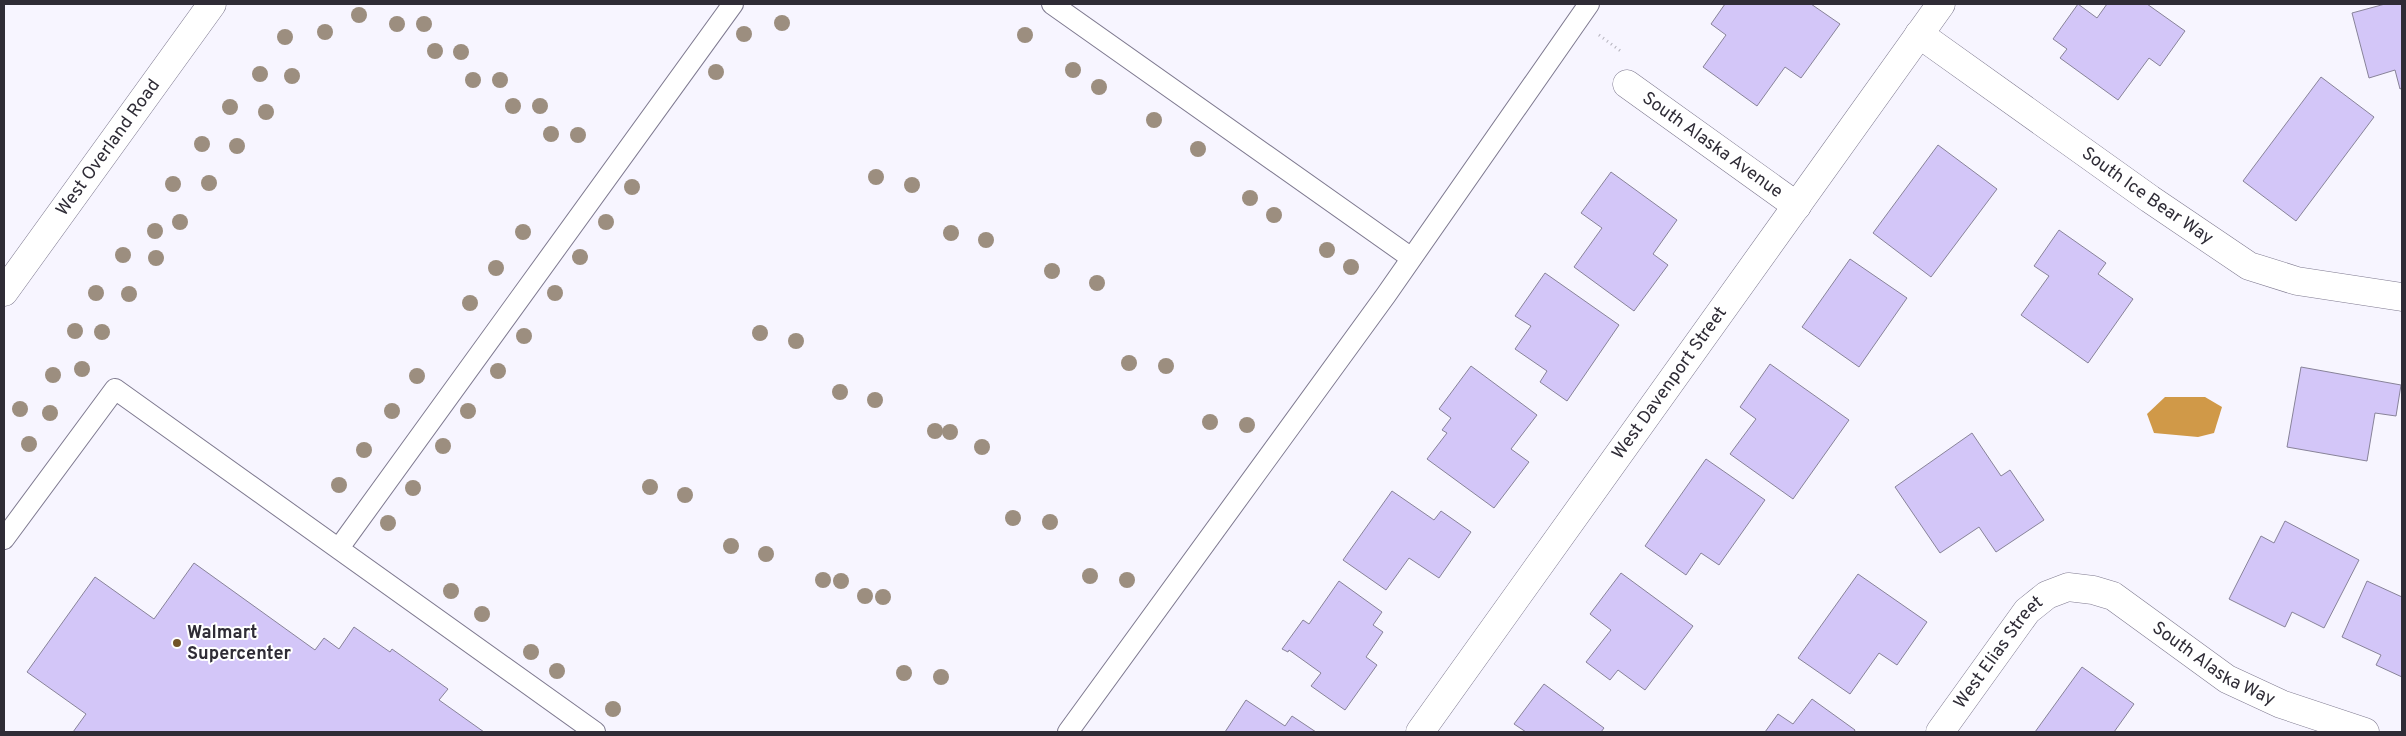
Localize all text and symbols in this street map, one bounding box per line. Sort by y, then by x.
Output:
street label: West Overland Road [51,75,165,221]
street label: South Alaska Avenue [1637,87,1787,204]
street label: South Ice Bear Way [2077,142,2218,250]
street label: West Davenport Street [1607,302,1732,464]
street label: West Elias Street [1949,591,2048,713]
street label: South Alaska Way [2147,617,2279,711]
place label: Walmart Supercenter [187,622,292,666]
marker: Walmart Supercenter [171,637,183,649]

